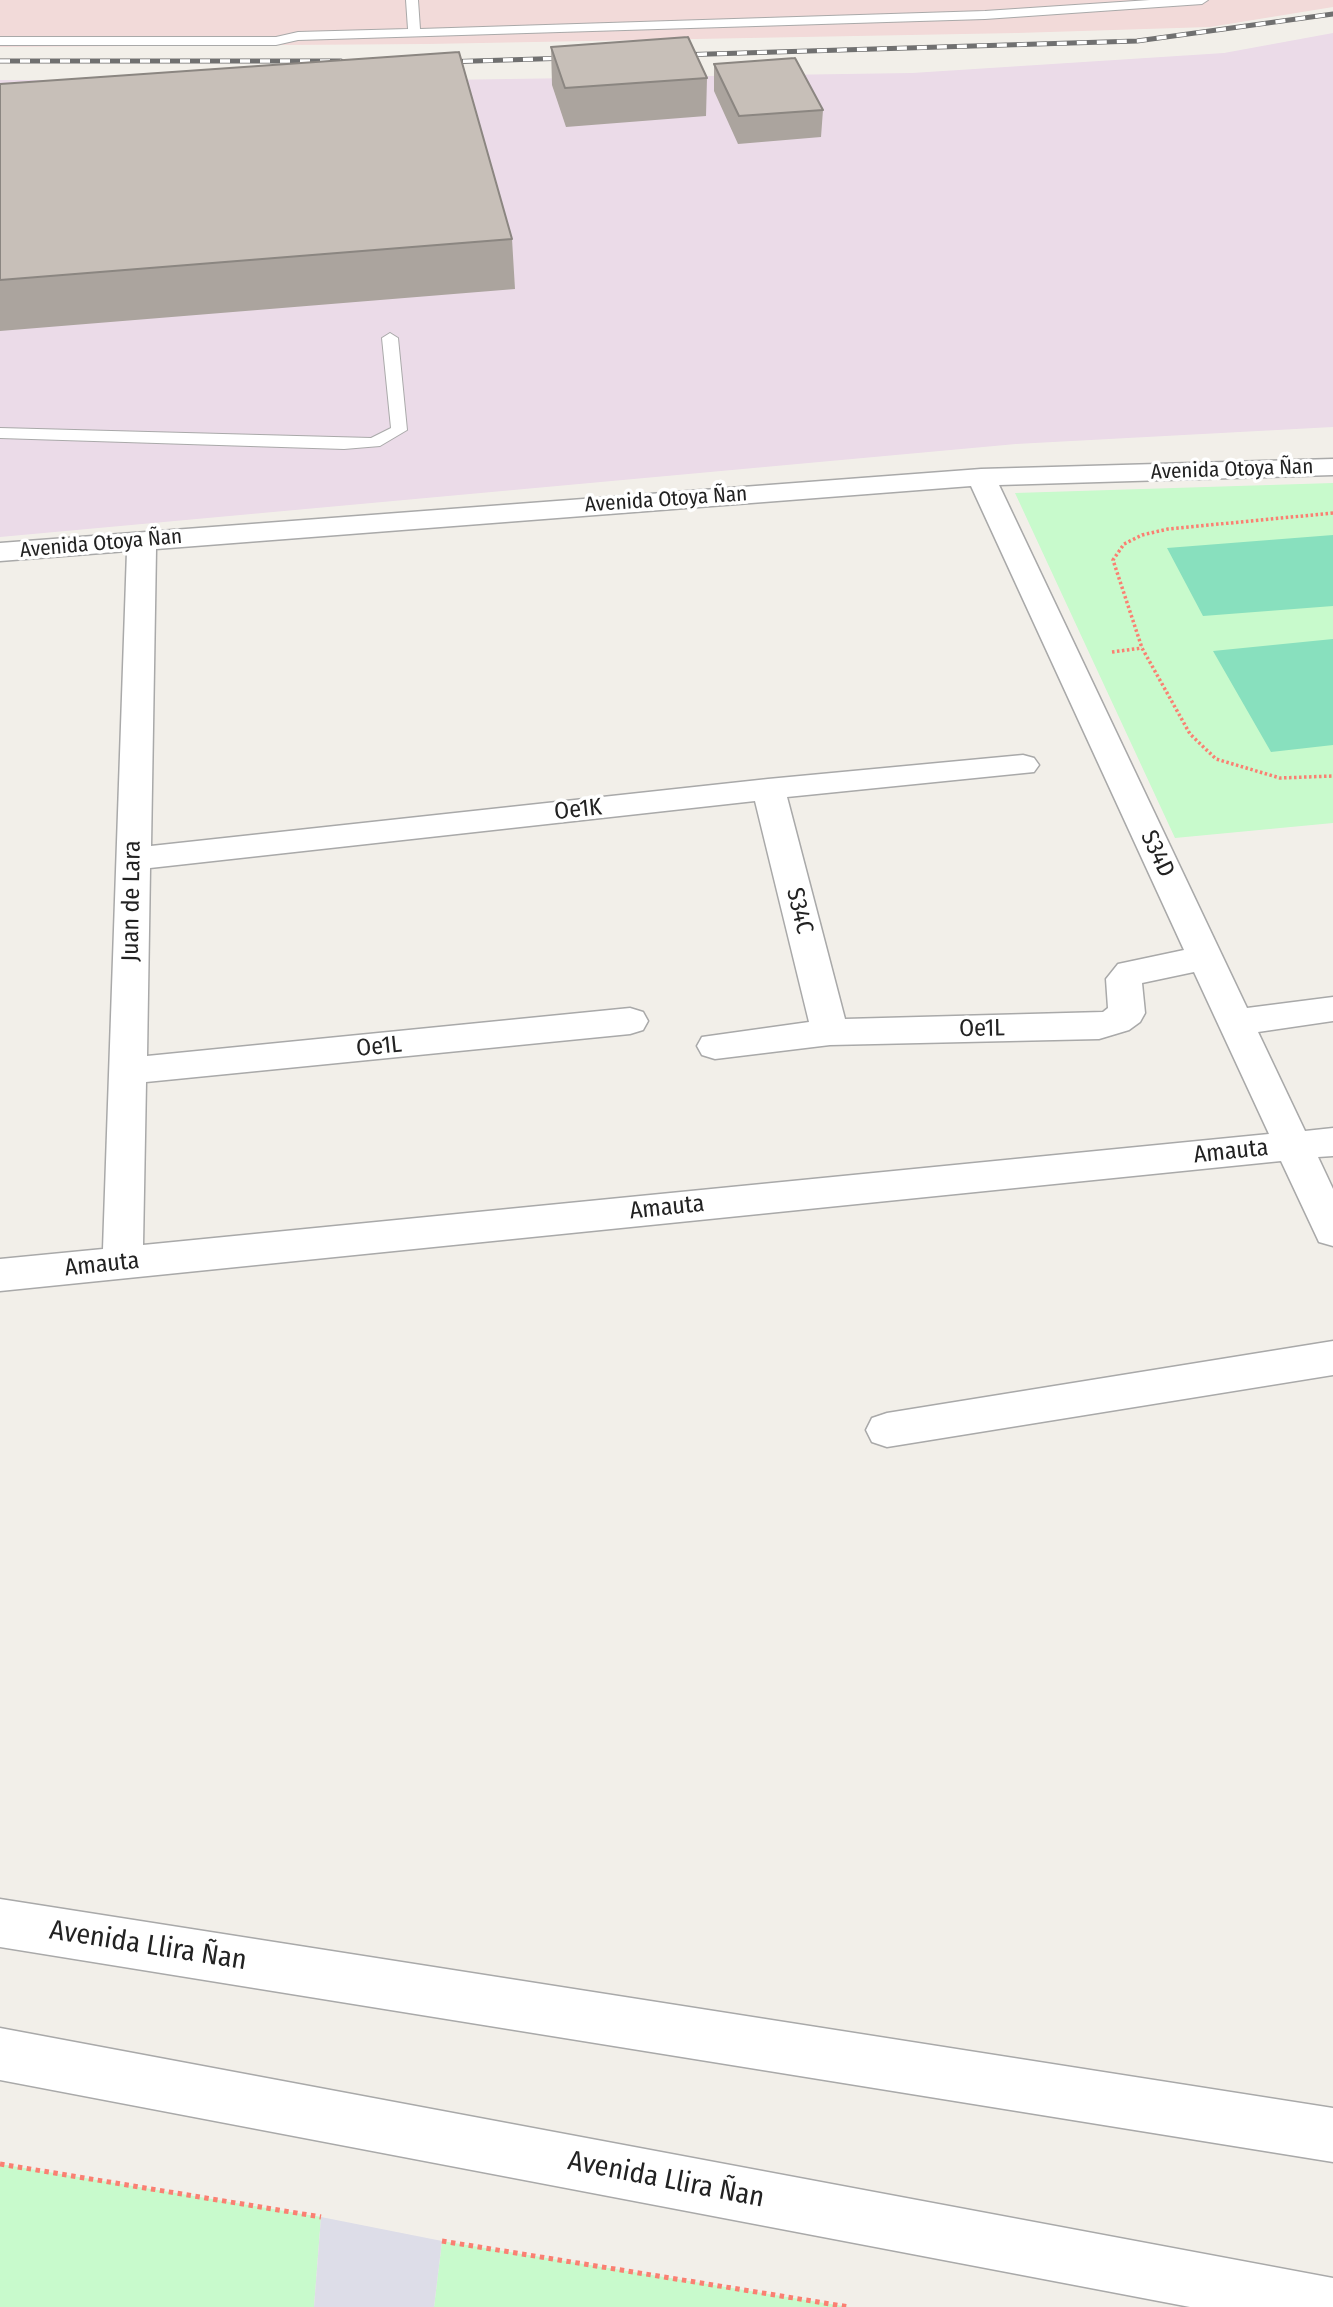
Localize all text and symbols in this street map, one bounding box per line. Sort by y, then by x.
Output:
street label: Avenida Otoya Ñan [1150,455,1314,485]
street label: Avenida Otoya Ñan [584,482,748,518]
street label: Avenida Otoya Ñan [19,524,183,564]
street label: Oe1K [553,793,603,827]
street label: S34D [1134,826,1180,882]
street label: Juan de Lara [117,840,147,962]
street label: S34C [779,885,819,937]
street label: Oe1L [959,1014,1005,1044]
street label: Oe1L [355,1030,403,1064]
street label: Amauta [1192,1134,1270,1170]
street label: Amauta [628,1190,706,1226]
street label: Amauta [63,1247,141,1283]
street label: Avenida Llira Ñan [47,1914,249,1978]
street label: Avenida Llira Ñan [565,2145,767,2215]

